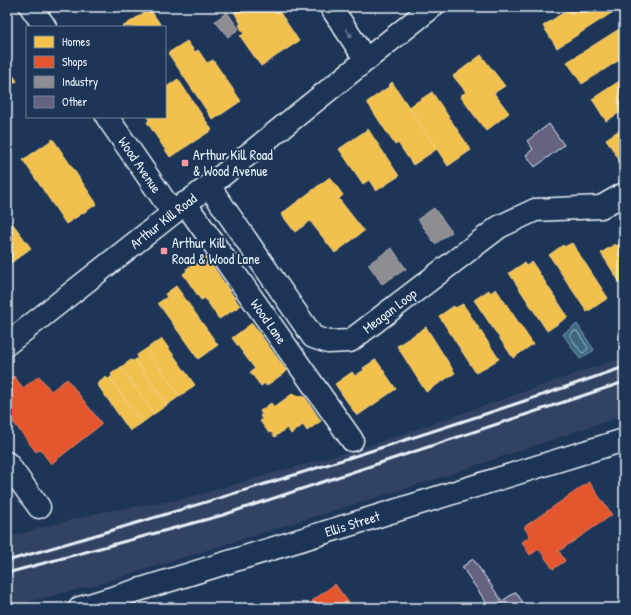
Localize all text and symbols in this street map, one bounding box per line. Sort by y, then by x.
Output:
legend [26,26,166,118]
one-way arrow [345,28,353,38]
text: Homes [62,33,90,50]
text: Shops [62,53,88,70]
text: Industry [62,73,98,90]
text: Other [62,93,88,110]
street label: Wood Avenue [114,133,167,197]
place label: Arthur Kill Road & Wood Avenue [193,145,273,180]
marker: Arthur Kill Road & Wood Avenue [180,158,190,168]
street label: Arthur Kill Road [126,188,201,253]
place label: Arthur Kill Road & Wood Lane [172,233,260,268]
marker: Arthur Kill Road & Wood Lane [159,246,169,256]
street label: Meagan Loop [358,284,421,337]
street label: Wood Lane [246,295,292,348]
street label: Ellis Street [322,506,382,541]

